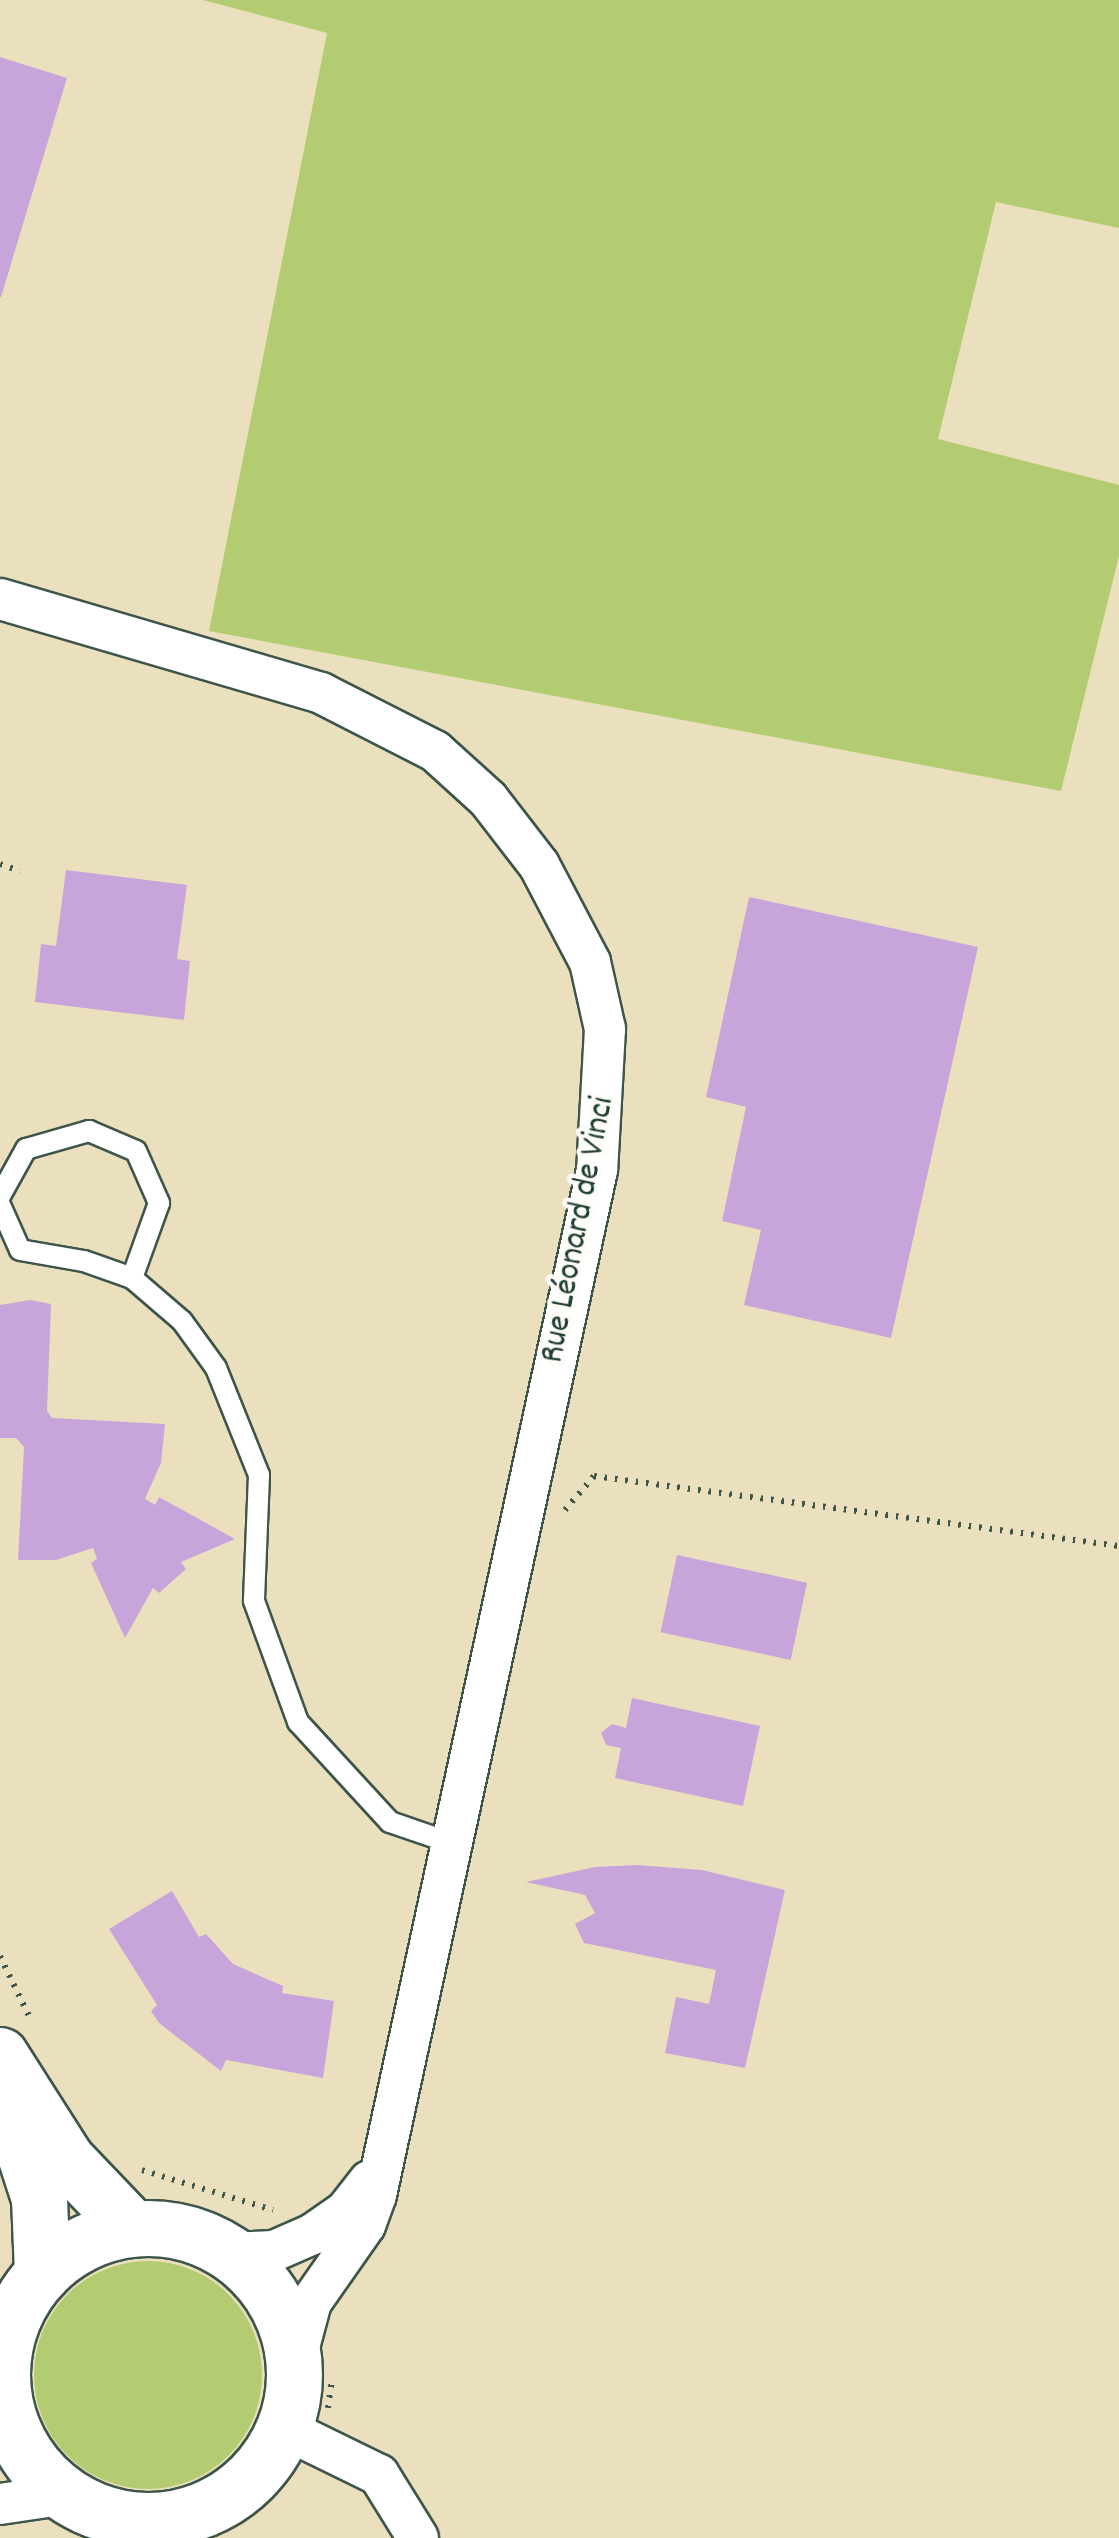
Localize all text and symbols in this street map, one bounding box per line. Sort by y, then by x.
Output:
street label: Rue Léonard de Vinci [533,1093,625,1367]

